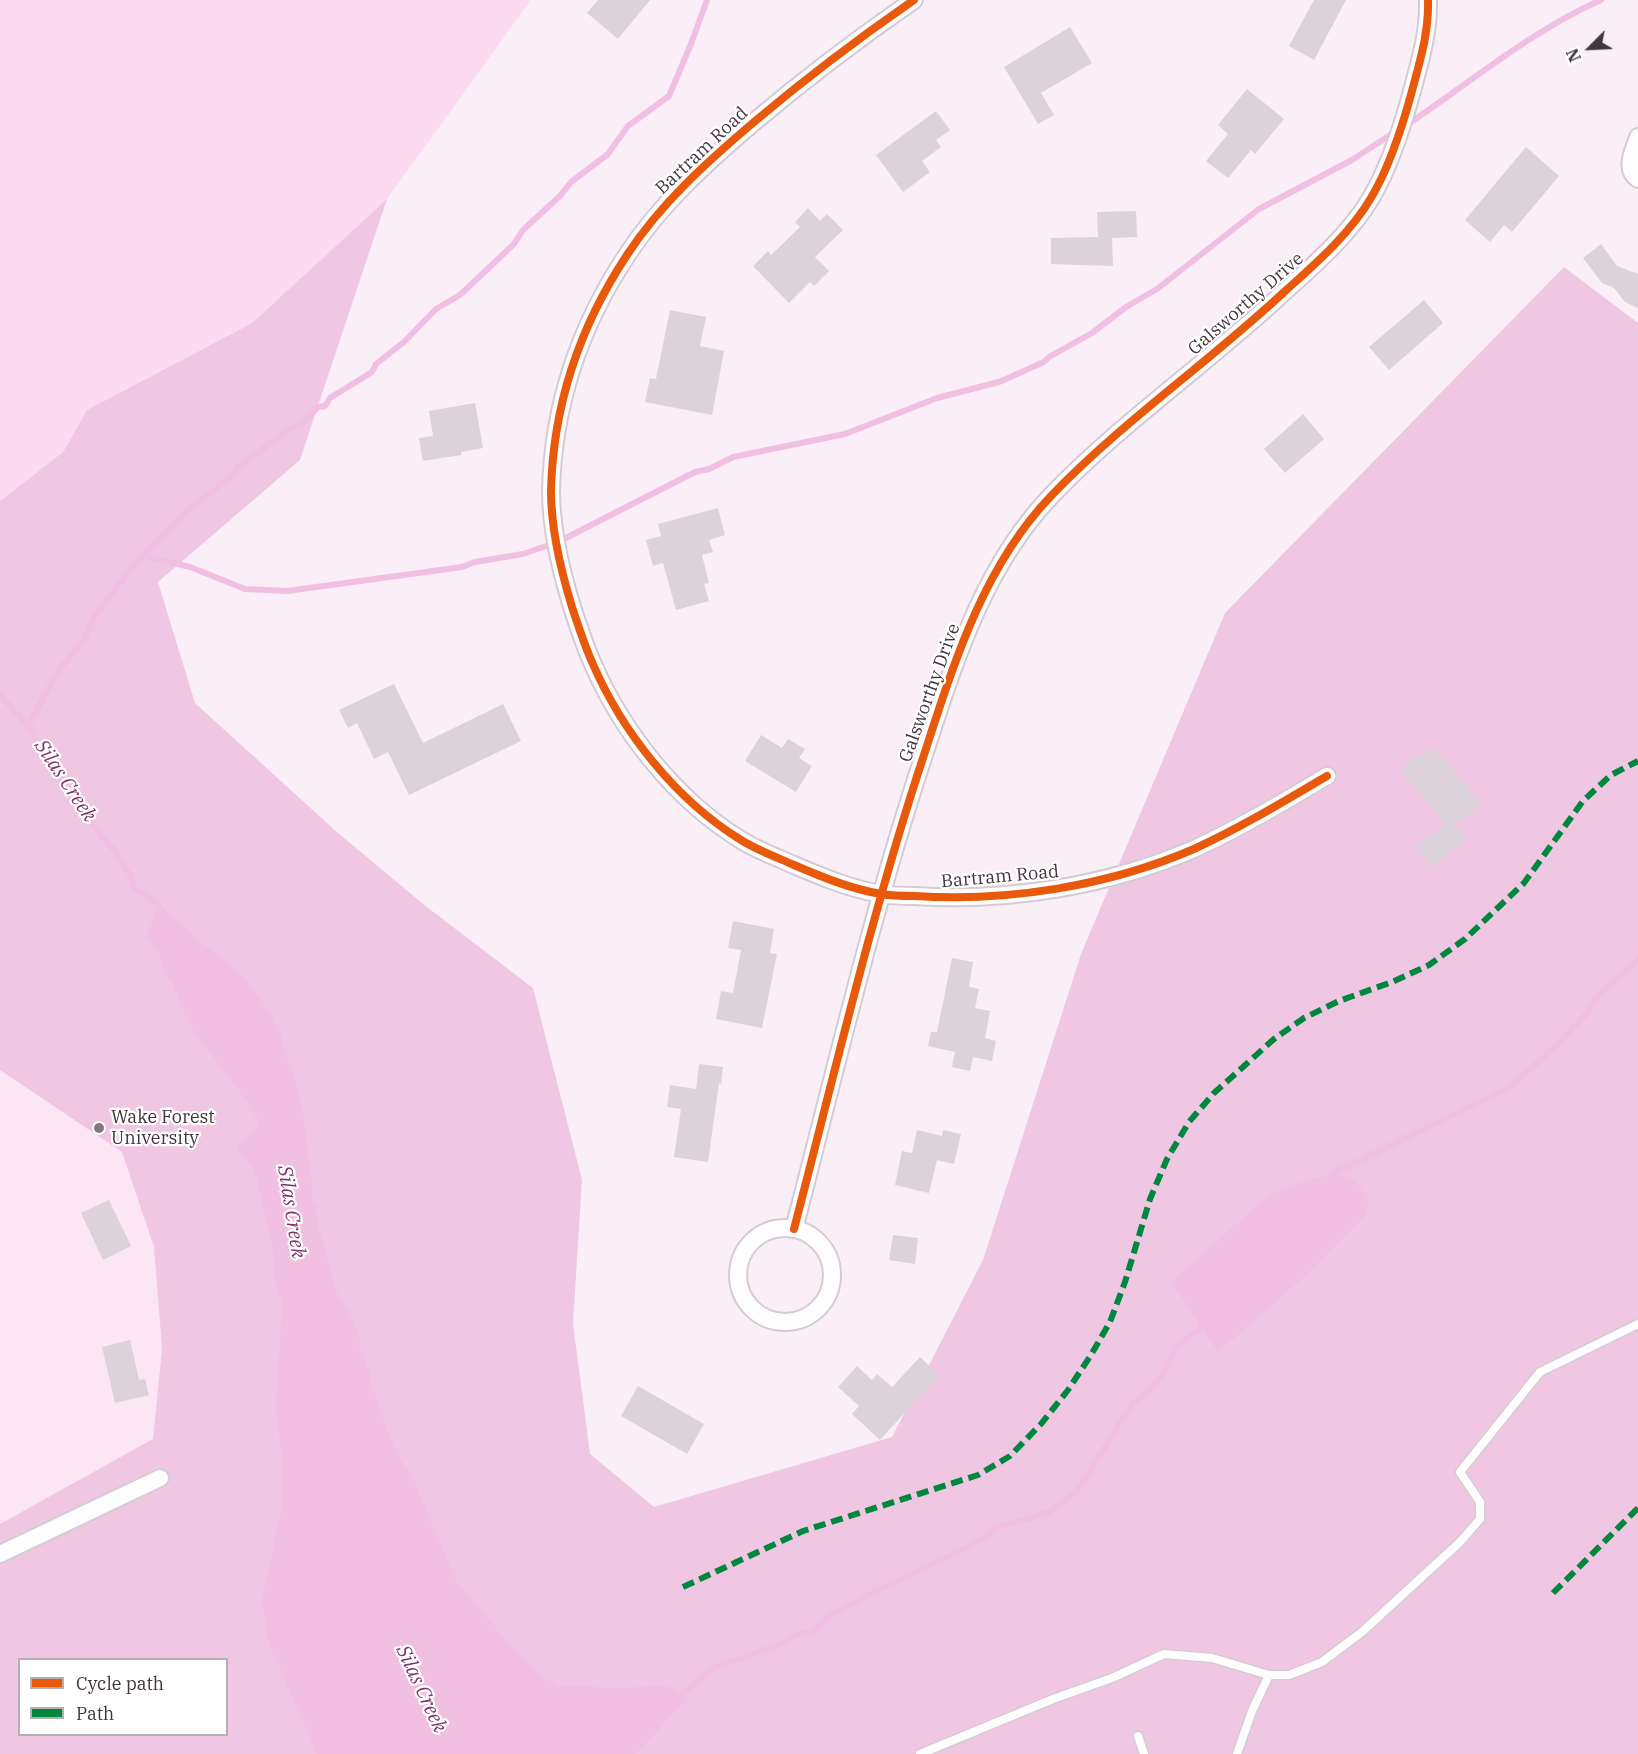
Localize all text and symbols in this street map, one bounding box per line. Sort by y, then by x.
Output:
north arrow [1560,18,1620,78]
text: N [1562,45,1585,65]
street label: Bartram Road [651,103,753,199]
street label: Galsworthy Drive [1184,248,1308,360]
street label: Galsworthy Drive [895,621,965,765]
water label: Silas Creek [29,735,101,827]
street label: Bartram Road [940,861,1060,893]
place label: Wake Forest University [111,1107,215,1150]
marker: Wake Forest University [92,1121,106,1135]
water label: Silas Creek [272,1164,310,1260]
water label: Silas Creek [390,1641,452,1737]
legend [18,1658,228,1736]
text: Cycle path [76,1672,164,1695]
text: Path [76,1702,114,1725]

